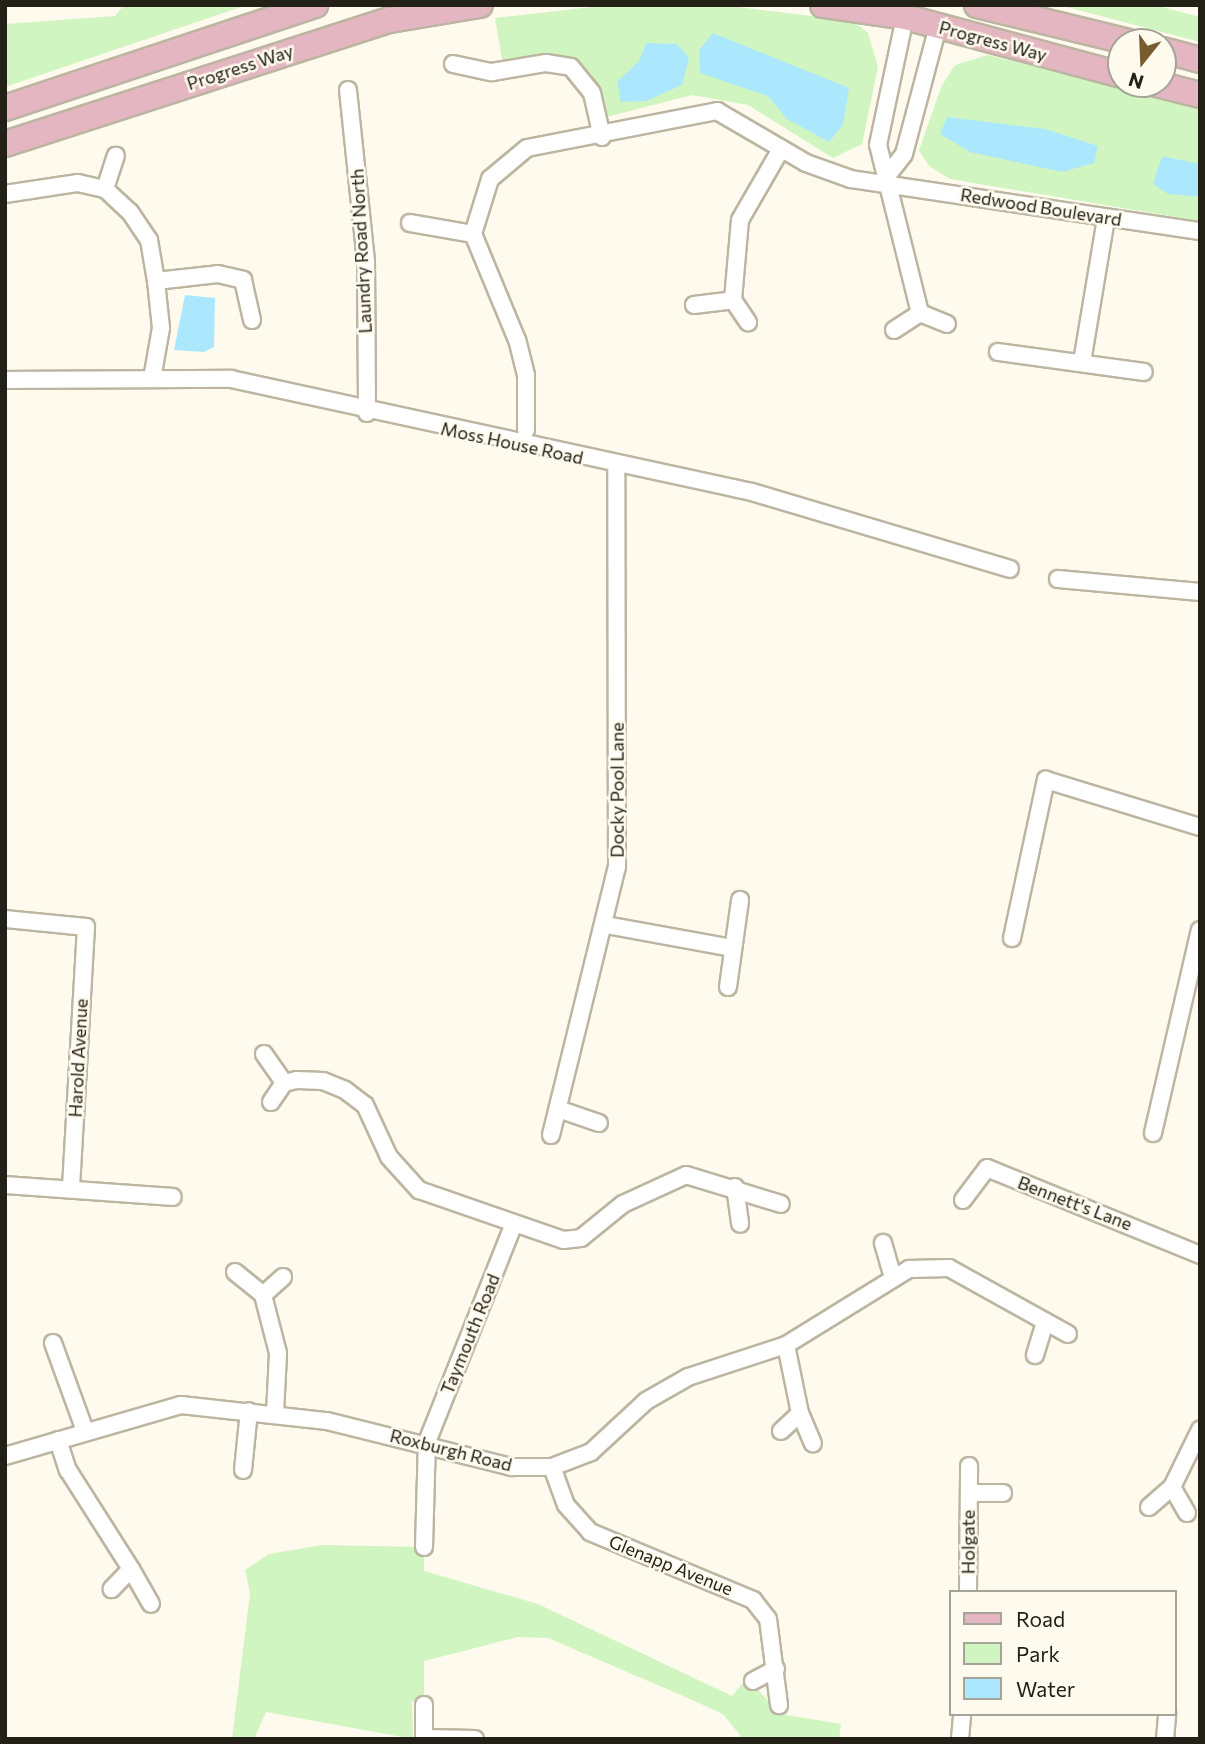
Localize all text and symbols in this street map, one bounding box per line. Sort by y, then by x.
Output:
street label: Progress Way [937,16,1049,66]
north arrow [1107,28,1177,98]
street label: Progress Way [184,40,296,94]
text: N [1126,68,1146,95]
street label: Laundry Road North [346,168,376,334]
street label: Redwood Boulevard [959,184,1123,230]
street label: Moss House Road [439,417,585,469]
street label: Docky Pool Lane [606,722,628,858]
street label: Harold Avenue [64,998,92,1118]
street label: Bennett's Lane [1015,1171,1135,1235]
street label: Taymouth Road [436,1271,504,1397]
street label: Roxburgh Road [388,1424,514,1476]
street label: Holgate [957,1510,979,1574]
street label: Glenapp Avenue [606,1530,736,1600]
legend [950,1590,1177,1716]
text: Road [1016,1606,1065,1631]
text: Park [1016,1641,1060,1666]
text: Water [1016,1676,1075,1701]

